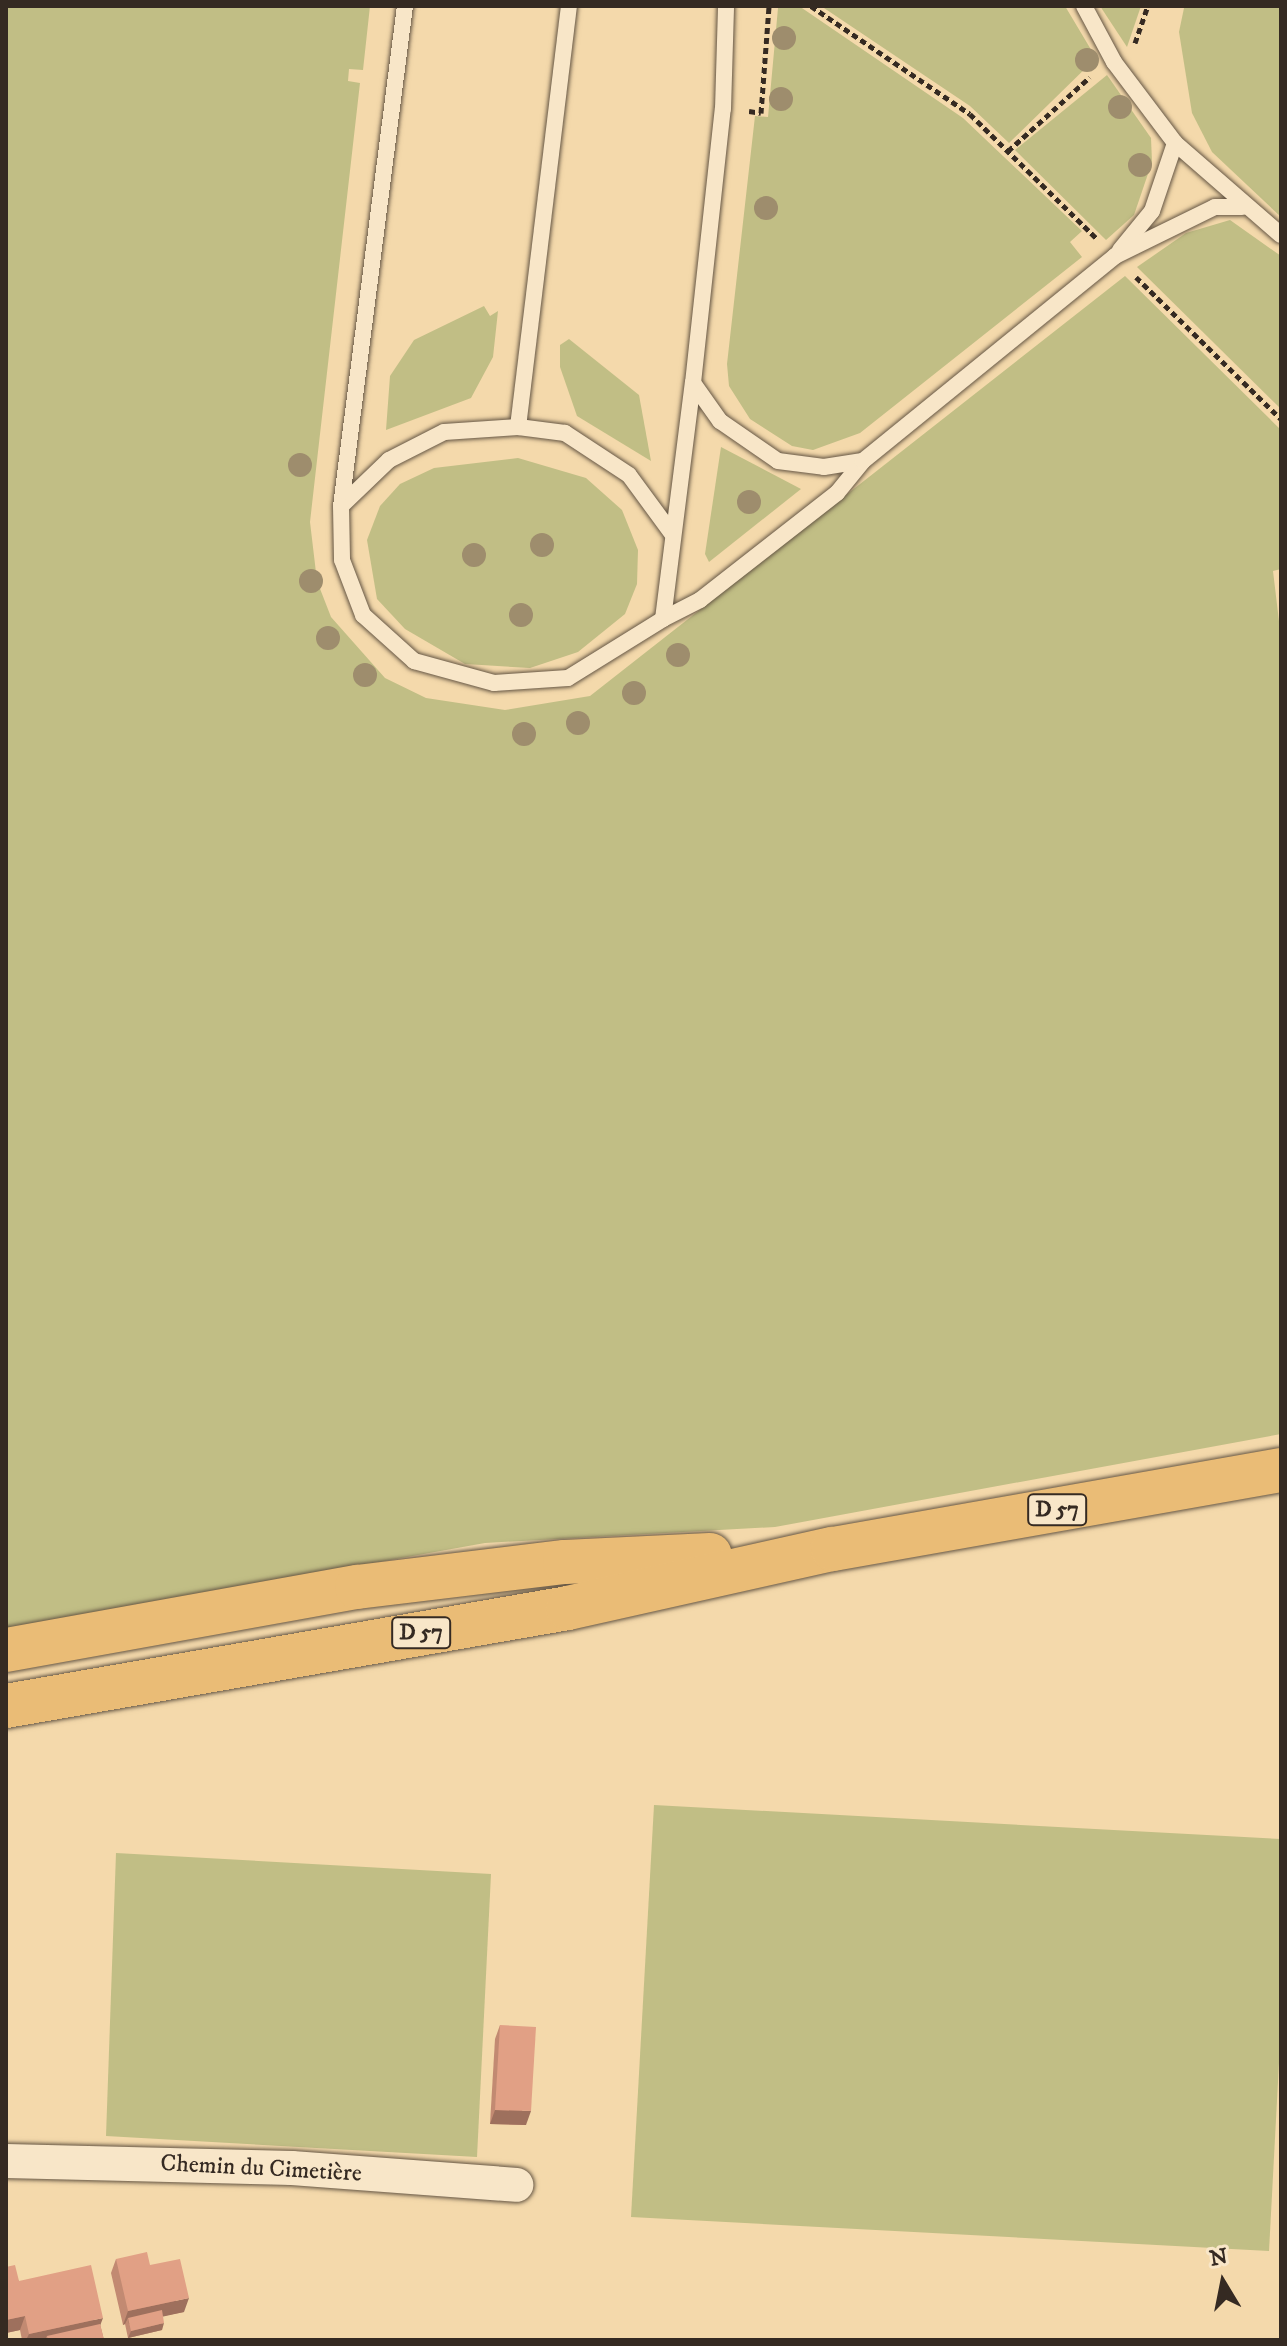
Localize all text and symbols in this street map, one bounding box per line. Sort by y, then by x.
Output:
road number: D 57 [1027,1492,1087,1528]
road number: D 57 [391,1615,451,1651]
street label: Chemin du Cimetière [160,2149,362,2189]
north arrow [1183,2242,1263,2322]
text: N [1208,2243,1230,2273]

